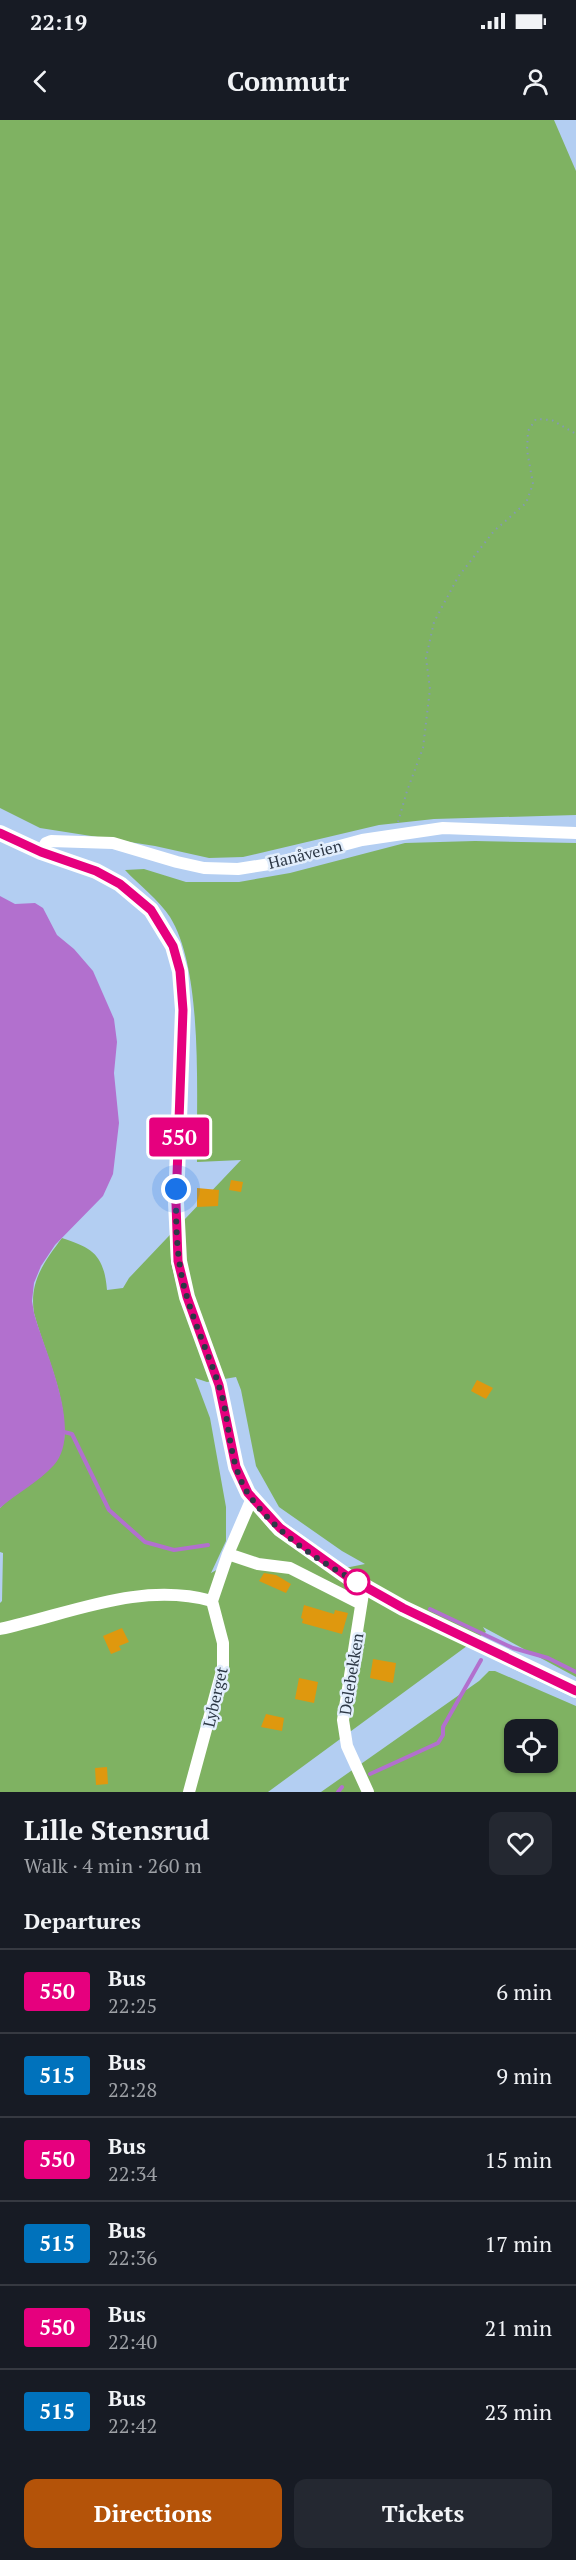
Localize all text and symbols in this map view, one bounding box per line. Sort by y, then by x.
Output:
text: 22:19 [30,7,87,36]
text: Commutr [227,63,349,99]
icon: back [24,65,57,98]
icon: person [519,65,552,98]
street label: Hanåveien [266,834,345,874]
line badge: 550 [144,1118,213,1156]
text: 550 [161,1123,197,1151]
your location [161,1174,191,1204]
unlabelled marker [344,1569,370,1595]
street label: Delebekken [334,1631,368,1717]
street label: Lyberget [197,1665,233,1729]
map controls [504,1719,558,1773]
button: locate [504,1719,558,1773]
text: Lille Stensrud [24,1811,210,1848]
button: heart [489,1812,552,1875]
text: Walk · 4 min · 260 m [24,1852,202,1879]
text: Departures [24,1906,141,1935]
text: Bus [108,1963,146,1992]
text: 550 [39,1977,75,2005]
text: 6 min [496,1977,552,2006]
text: 22:25 [108,1992,157,2019]
text: Bus [108,2047,146,2076]
text: 515 [39,2061,75,2089]
text: 9 min [496,2061,552,2090]
text: 22:28 [108,2076,157,2103]
text: Bus [108,2131,146,2160]
text: 550 [39,2145,75,2173]
text: 15 min [485,2145,552,2174]
text: 22:34 [108,2160,157,2187]
text: Bus [108,2215,146,2244]
text: 515 [39,2229,75,2257]
text: 17 min [485,2229,552,2258]
text: 22:36 [108,2244,157,2271]
text: Bus [108,2299,146,2328]
text: 550 [39,2313,75,2341]
text: 21 min [485,2313,552,2342]
text: 22:40 [108,2328,157,2355]
text: Bus [108,2383,146,2412]
text: 515 [39,2397,75,2425]
text: 23 min [485,2397,552,2426]
text: 22:42 [108,2412,157,2439]
button: Directions [24,2479,282,2548]
button: Tickets [294,2479,552,2548]

